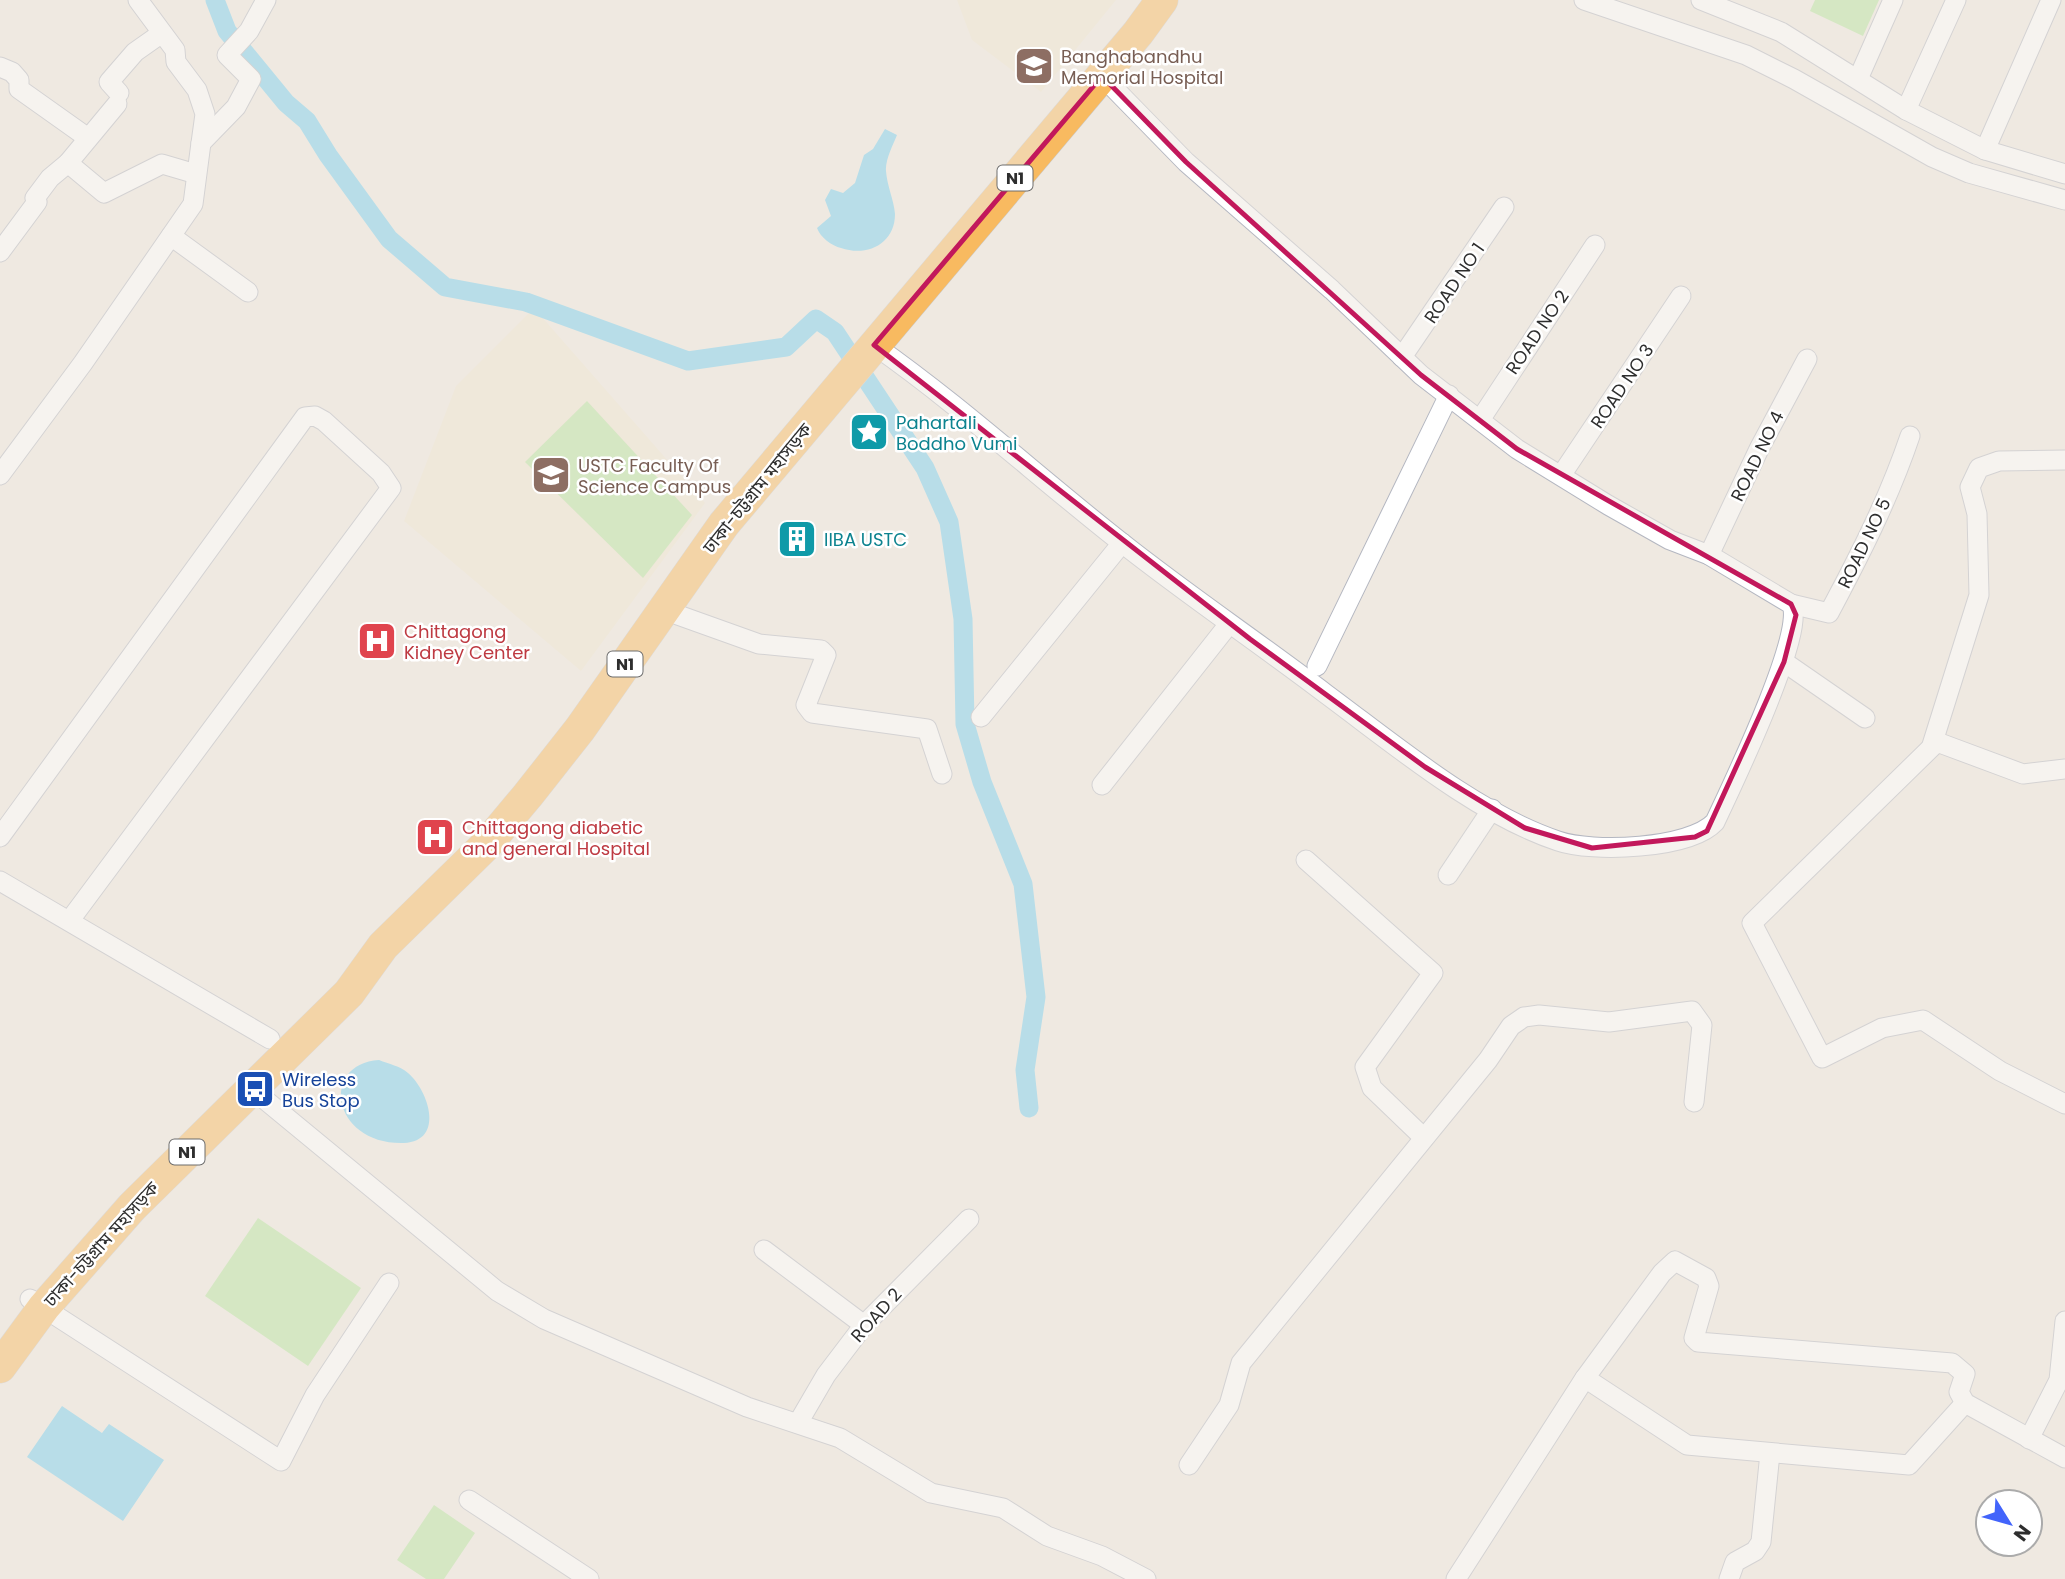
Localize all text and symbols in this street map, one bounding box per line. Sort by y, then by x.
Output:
place label: Banghabandhu Memorial Hospital [1061,44,1223,90]
school or university icon: Banghabandhu Memorial Hospital [1013,45,1055,87]
road number: N1 [998,166,1032,190]
street label: ROAD NO 1 [1418,238,1490,328]
street label: ROAD NO 2 [1500,285,1574,379]
street label: ROAD NO 3 [1585,339,1659,433]
street label: ROAD NO 4 [1724,407,1790,505]
place label: Pahartali Boddho Vumi [896,410,1017,456]
place icon: Pahartali Boddho Vumi [848,411,890,453]
street label: ঢাকা-চট্টগ্রাম মহাসড়ক [696,417,818,559]
place label: USTC Faculty Of Science Campus [578,453,731,499]
school or university icon: USTC Faculty Of Science Campus [530,454,572,496]
street label: ROAD NO 5 [1831,494,1897,592]
building icon: IIBA USTC [776,518,818,560]
place label: IIBA USTC [824,527,907,552]
place label: Chittagong Kidney Center [404,619,530,665]
hospital icon: Chittagong Kidney Center [356,620,398,662]
road number: N1 [608,652,642,677]
place label: Chittagong diabetic and general Hospital [462,815,650,861]
hospital icon: Chittagong diabetic and general Hospital [414,816,456,858]
place label: Wireless Bus Stop [282,1067,360,1113]
bus stop icon: Wireless Bus Stop [234,1068,276,1110]
road number: N1 [170,1140,204,1164]
street label: ঢাকা-চট্টগ্রাম মহাসড়ক [37,1176,164,1313]
street label: ROAD 2 [845,1282,907,1348]
north arrow [1974,1488,2044,1558]
text: N [2007,1519,2037,1547]

